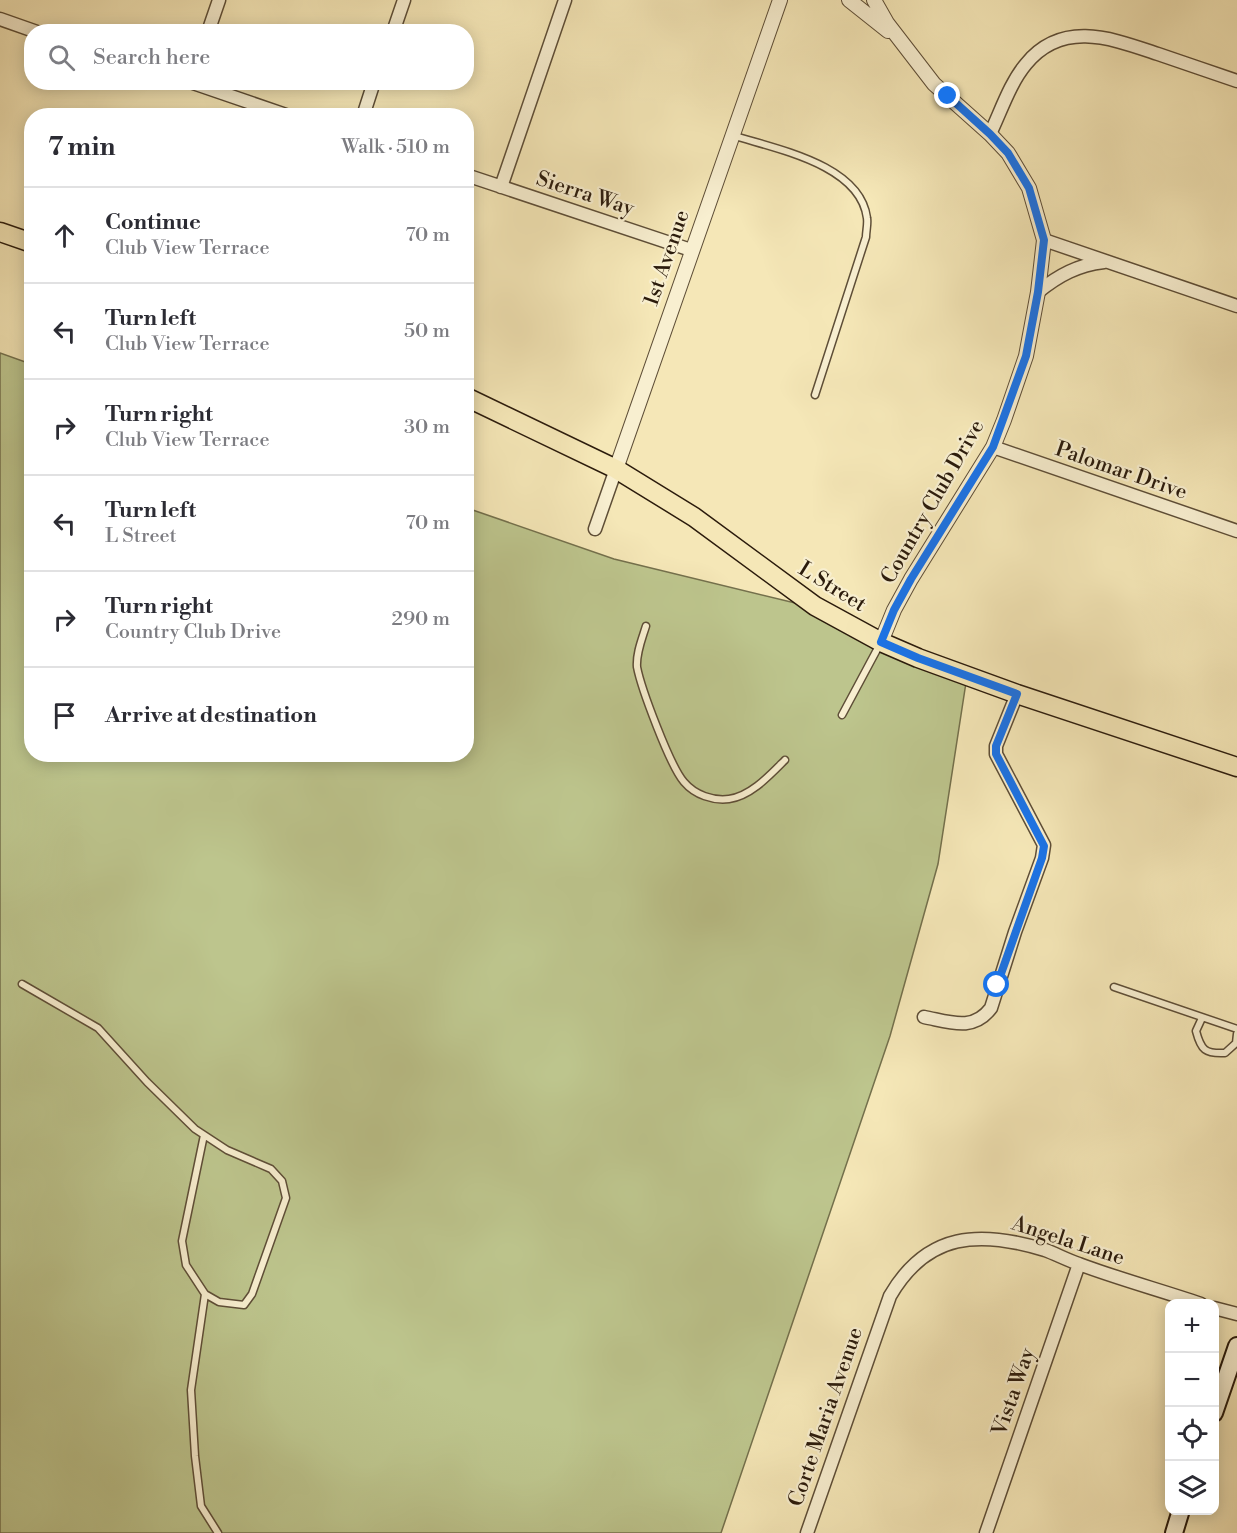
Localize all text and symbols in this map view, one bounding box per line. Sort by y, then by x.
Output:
search box [24,24,474,90]
icon: search [45,41,78,74]
text: Search here [93,44,210,71]
route end [934,82,960,108]
text: 7 min [48,131,115,163]
text: Walk · 510 m [341,135,450,160]
street label: Sierra Way [533,166,638,222]
street label: 1st Avenue [639,207,695,309]
text: Continue [105,209,201,236]
icon: ahead [48,219,81,252]
text: 70 m [406,223,450,248]
text: Club View Terrace [105,236,270,261]
text: Turn left [105,305,196,332]
icon: left [48,315,81,348]
text: 50 m [404,319,450,344]
text: Club View Terrace [105,332,270,357]
text: Turn right [105,401,213,428]
icon: right [48,411,81,444]
text: 30 m [404,415,450,440]
street label: Country Club Drive [876,415,990,589]
text: Club View Terrace [105,428,270,453]
street label: Palomar Drive [1052,436,1190,506]
text: Turn left [105,497,196,524]
icon: left [48,507,81,540]
text: 70 m [406,511,450,536]
text: L Street [105,524,177,549]
street label: L Street [793,556,871,618]
text: Turn right [105,593,213,620]
icon: right [48,603,81,636]
text: 290 m [392,607,450,632]
text: Country Club Drive [105,620,281,645]
icon: arrive [48,699,81,732]
text: Arrive at destination [105,702,317,729]
route start [983,971,1009,997]
street label: Angela Lane [1007,1210,1128,1271]
map controls [1165,1299,1219,1515]
button: + [1165,1299,1219,1353]
street label: Corte Maria Avenue [783,1324,869,1510]
street label: Vista Way [987,1344,1041,1440]
button: − [1165,1353,1219,1407]
button: locate [1165,1407,1219,1461]
button: layers [1165,1461,1219,1515]

